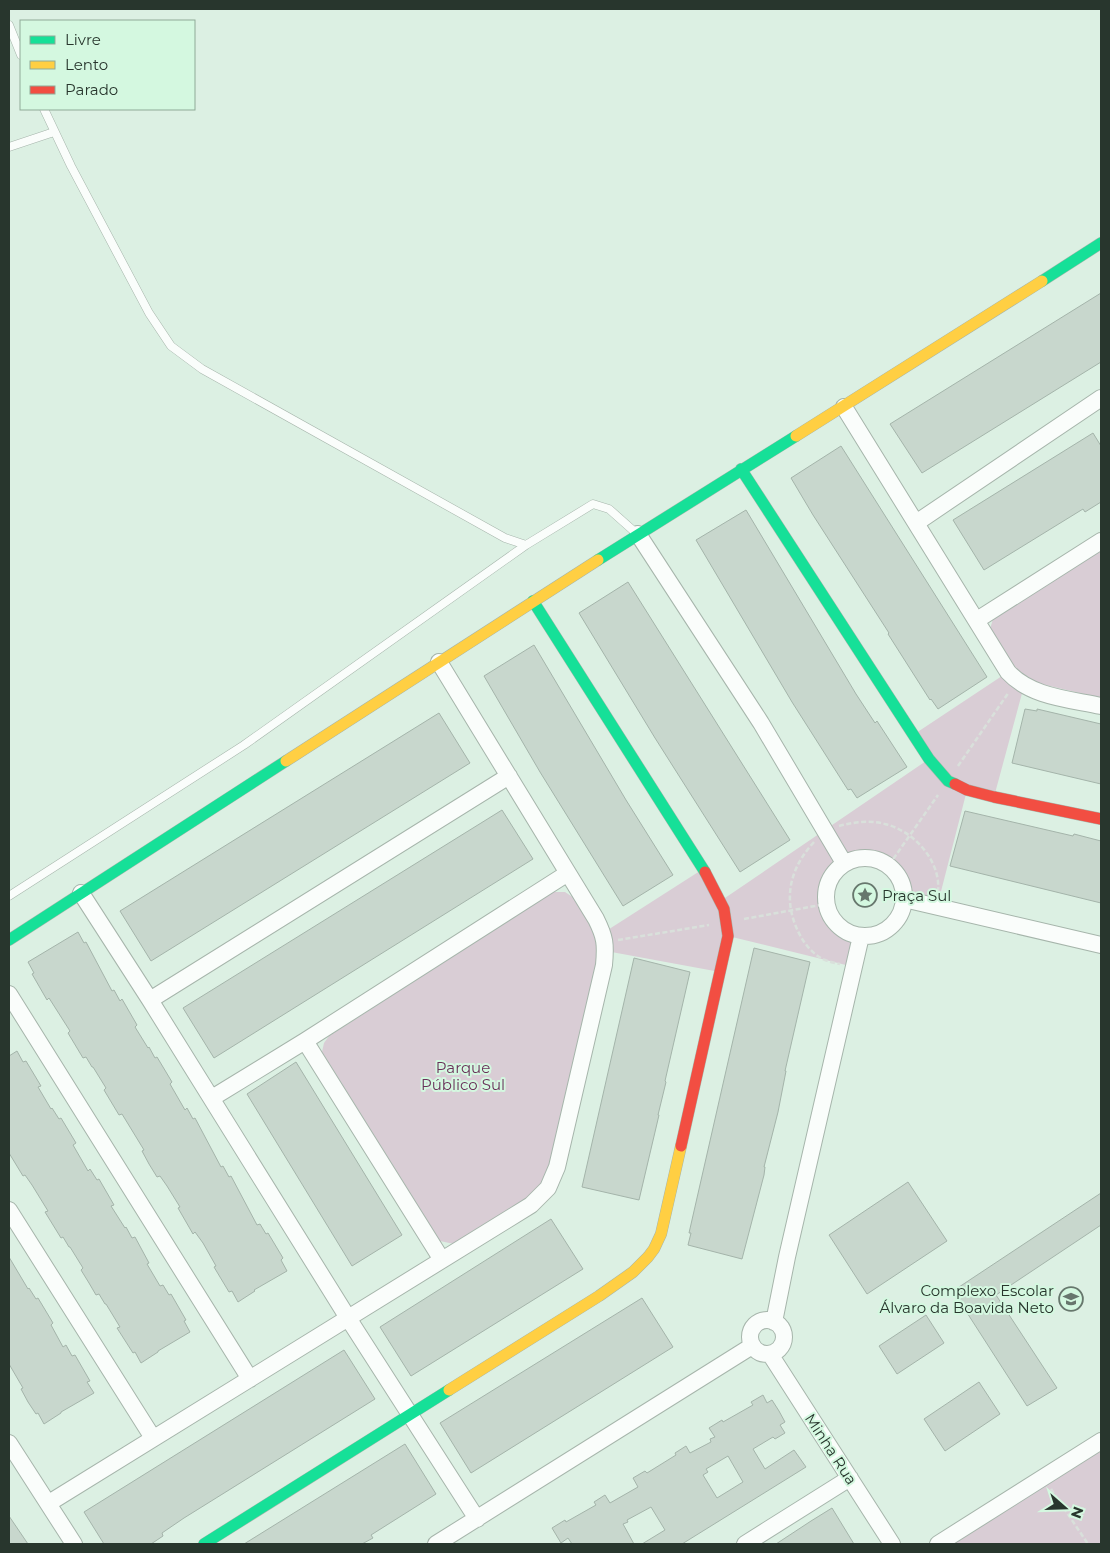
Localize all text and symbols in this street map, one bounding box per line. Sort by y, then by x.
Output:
legend [20,20,195,110]
text: Livre [65,30,101,49]
text: Lento [65,55,108,74]
text: Parado [65,80,118,99]
place icon: Praça Sul [852,882,878,908]
place label: Praça Sul [882,886,951,905]
park label: Parque Público Sul [421,1058,505,1094]
place label: Complexo Escolar Álvaro da Boavida Neto [879,1281,1054,1317]
school or university icon: Complexo Escolar Álvaro da Boavida Neto [1058,1286,1084,1312]
street label: Minha Rua [801,1410,861,1488]
north arrow [1040,1483,1090,1533]
text: N [1067,1504,1088,1521]

